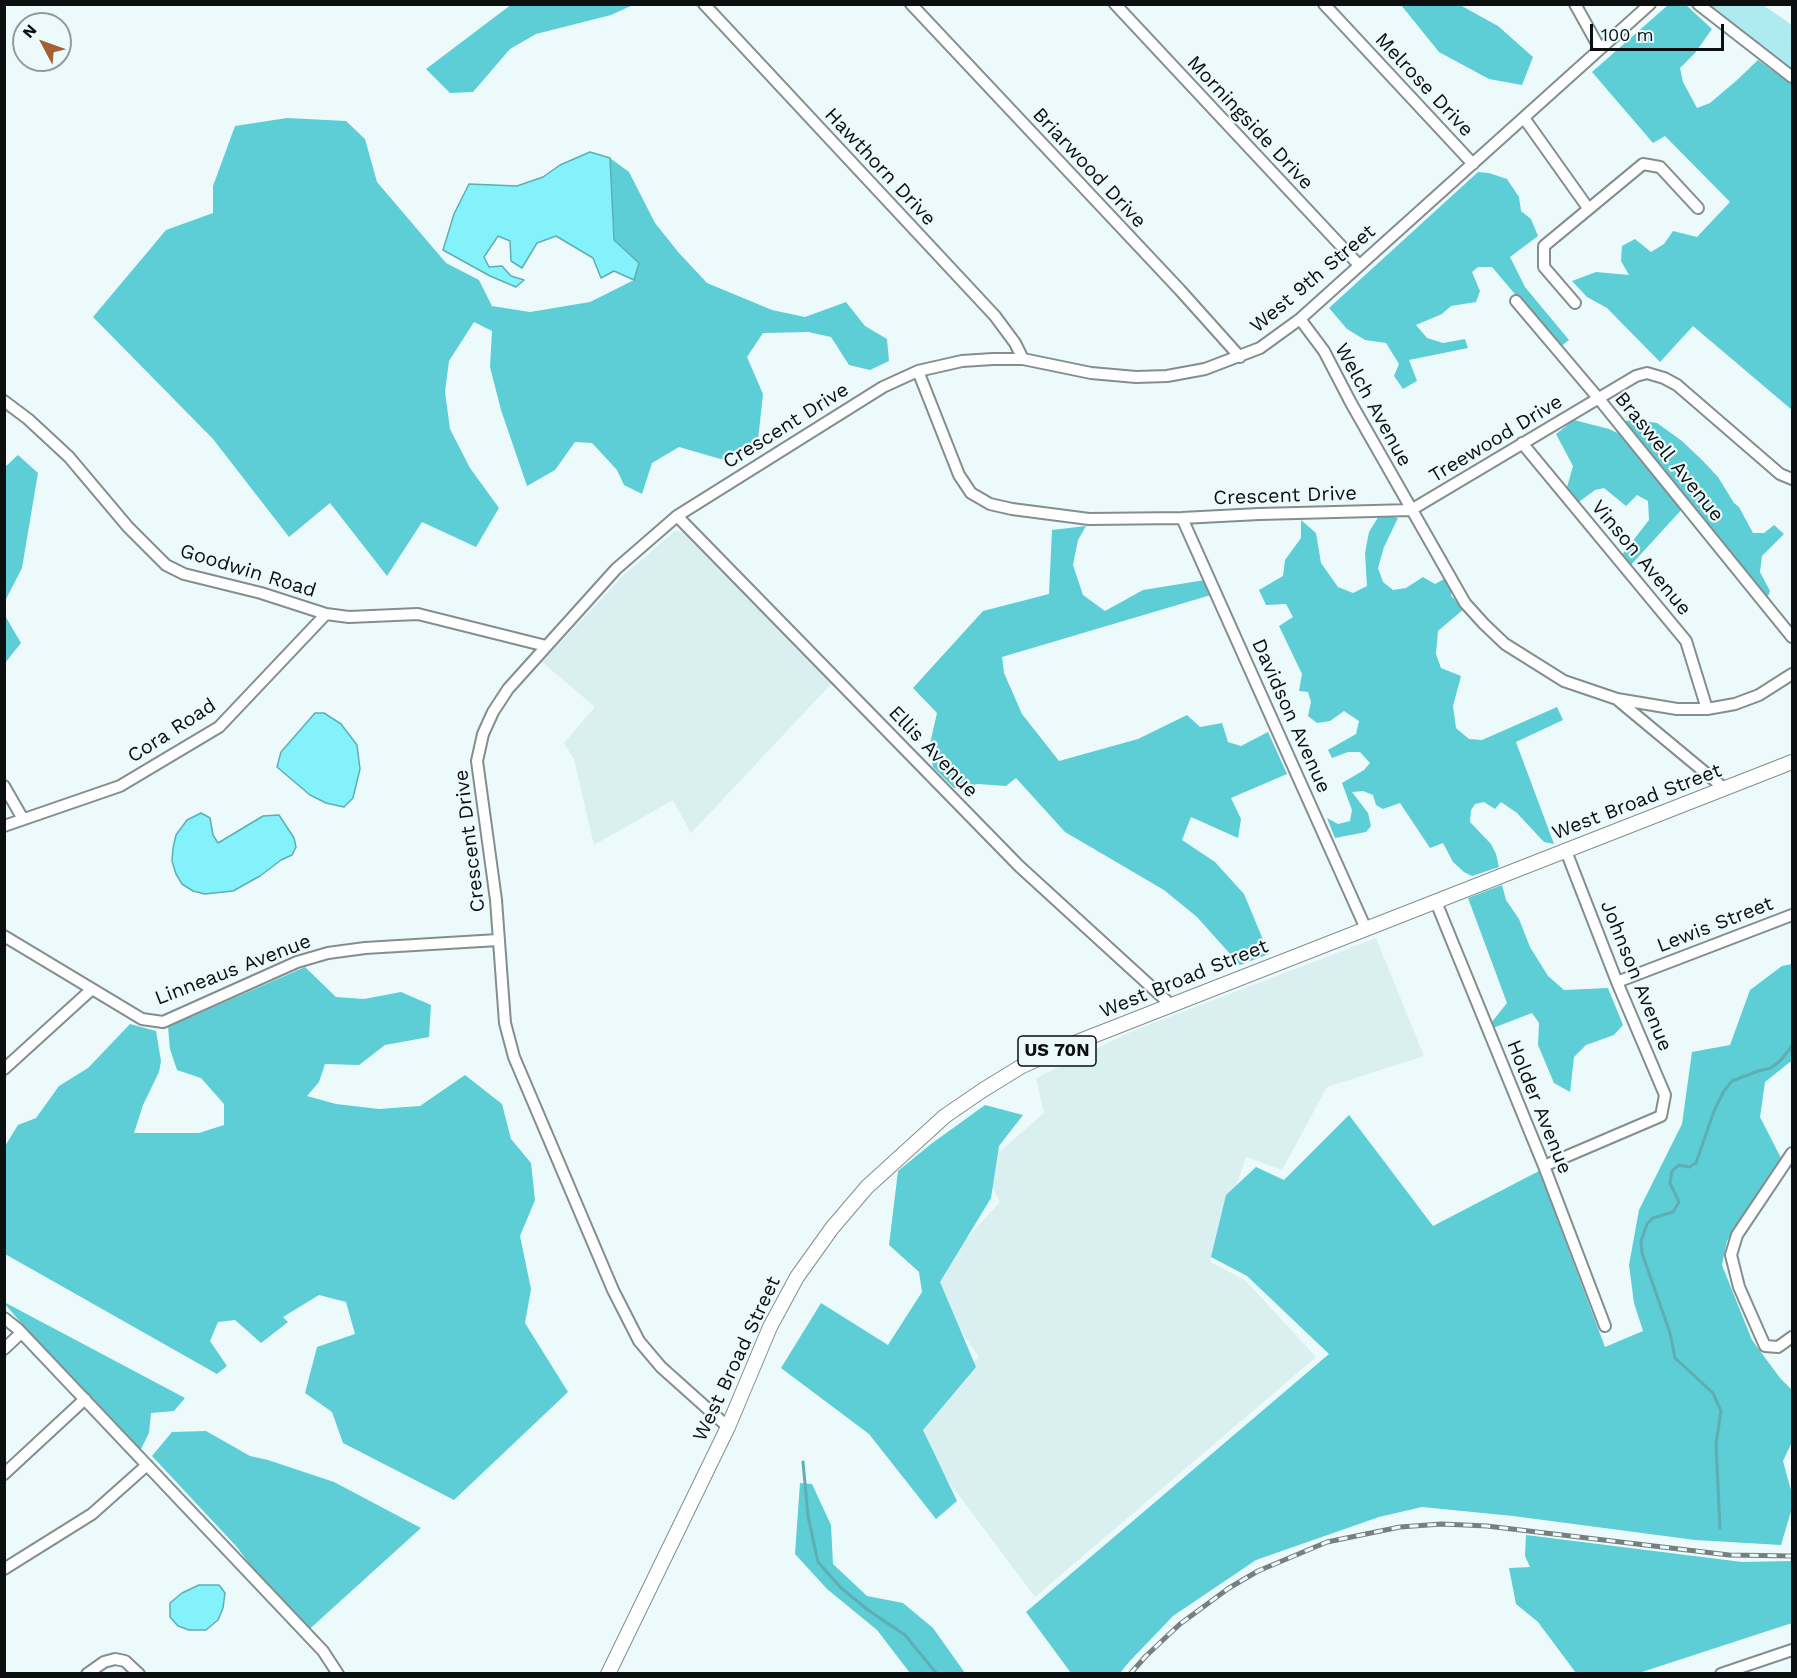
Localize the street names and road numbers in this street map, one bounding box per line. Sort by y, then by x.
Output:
street label: Melrose Drive [1370,28,1478,142]
street label: Morningside Drive [1182,51,1318,195]
street label: Hawthorn Drive [819,103,941,231]
street label: Briarwood Drive [1027,103,1151,233]
street label: West 9th Street [1246,220,1380,338]
street label: Welch Avenue [1329,339,1417,471]
street label: Crescent Drive [719,378,853,474]
street label: Braswell Avenue [1609,387,1729,527]
street label: Treewood Drive [1425,390,1567,488]
street label: Crescent Drive [1213,482,1357,510]
street label: Vinson Avenue [1586,495,1696,621]
street label: Goodwin Road [177,539,319,603]
street label: Davidson Avenue [1246,635,1336,797]
street label: Cora Road [123,694,221,768]
street label: Ellis Avenue [883,701,983,803]
street label: West Broad Street [1549,759,1725,845]
street label: Crescent Drive [449,768,491,914]
street label: Lewis Street [1653,892,1777,958]
street label: Johnson Avenue [1595,897,1677,1055]
street label: Linneaus Avenue [152,929,314,1011]
street label: West Broad Street [1096,934,1272,1024]
road number: US 70N [1018,1036,1096,1066]
street label: Holder Avenue [1501,1036,1577,1178]
street label: West Broad Street [688,1273,786,1445]

